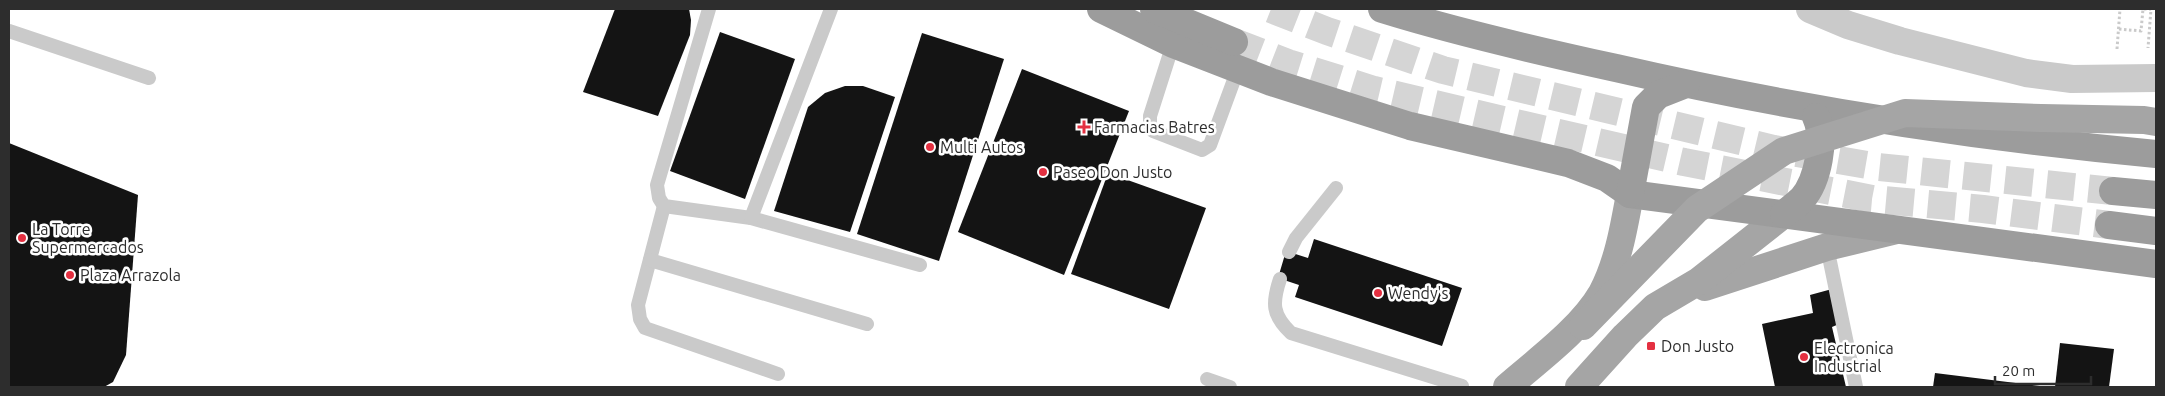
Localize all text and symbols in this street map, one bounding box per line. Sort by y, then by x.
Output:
place label: Farmacias Batres [1094,118,1215,136]
marker: Farmacias Batres [1078,121,1090,133]
place label: Multi Autos [940,138,1023,156]
marker: Multi Autos [924,141,936,153]
place label: Paseo Don Justo [1053,163,1172,181]
marker: Paseo Don Justo [1037,166,1049,178]
place label: La Torre Supermercados [32,220,144,256]
marker: La Torre Supermercados [16,232,28,244]
place label: Plaza Arrazola [80,266,181,284]
marker: Plaza Arrazola [64,269,76,281]
place label: Wendy's [1388,284,1448,302]
marker: Wendy's [1372,287,1384,299]
place label: Don Justo [1661,337,1734,355]
place label: Electronica Industrial [1814,339,1894,375]
marker: Don Justo [1645,340,1657,352]
marker: Electronica Industrial [1798,351,1810,363]
scale bar [1995,354,2091,386]
text: 20 m [2002,362,2035,379]

